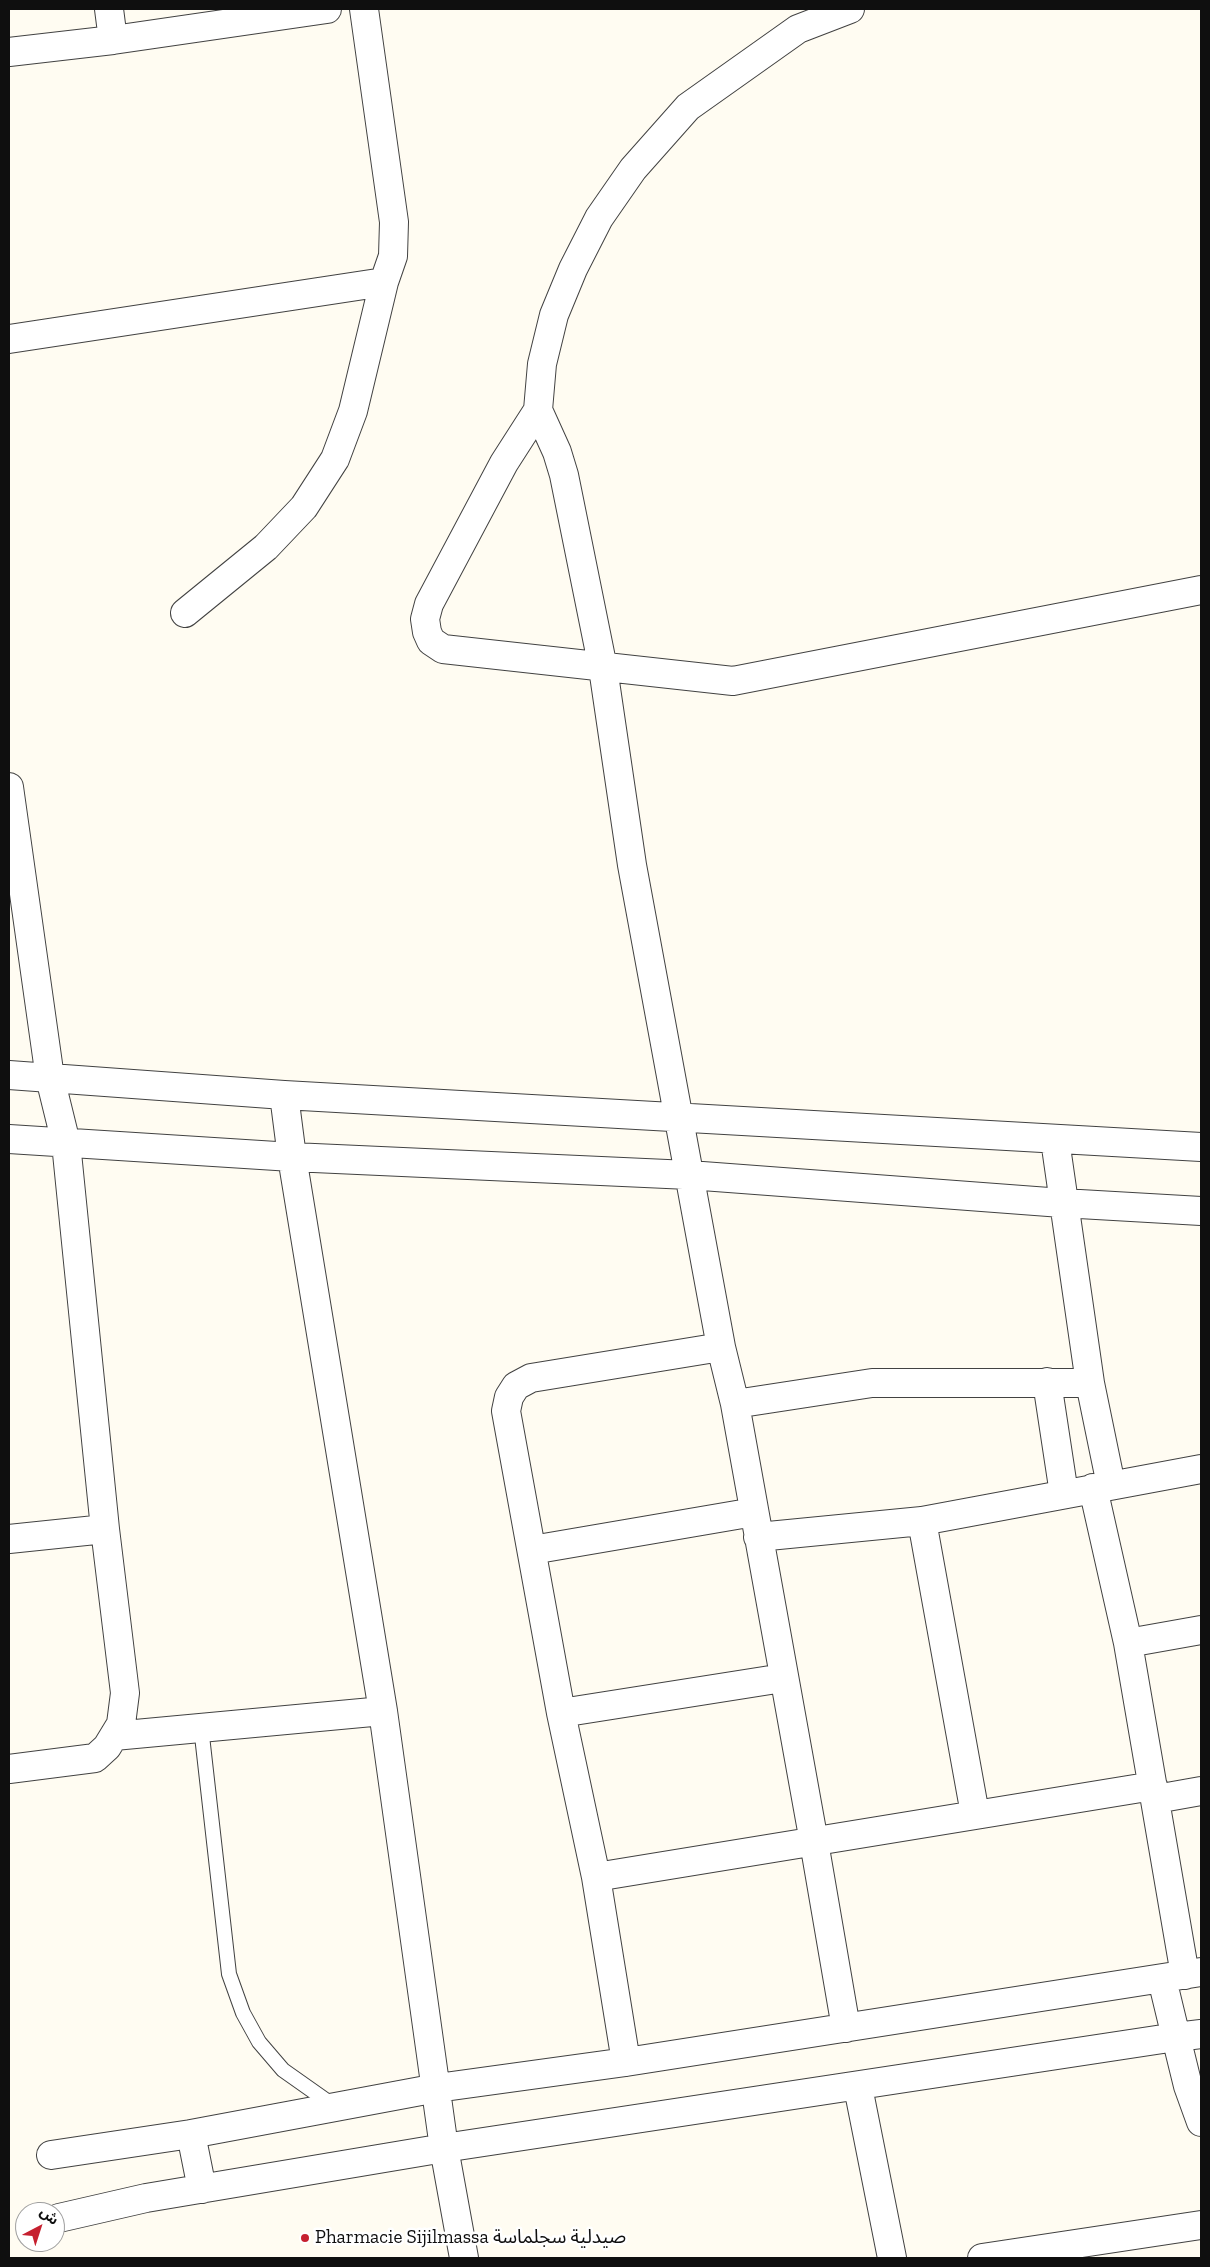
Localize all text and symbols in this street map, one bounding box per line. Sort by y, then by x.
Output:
north arrow [15,2202,65,2252]
text: ش [37,2203,62,2229]
place label: Pharmacie Sijilmassa صيدلية سجلماسة [315,2227,626,2249]
marker: Pharmacie Sijilmassa صيدلية سجلماسة [299,2232,311,2244]

